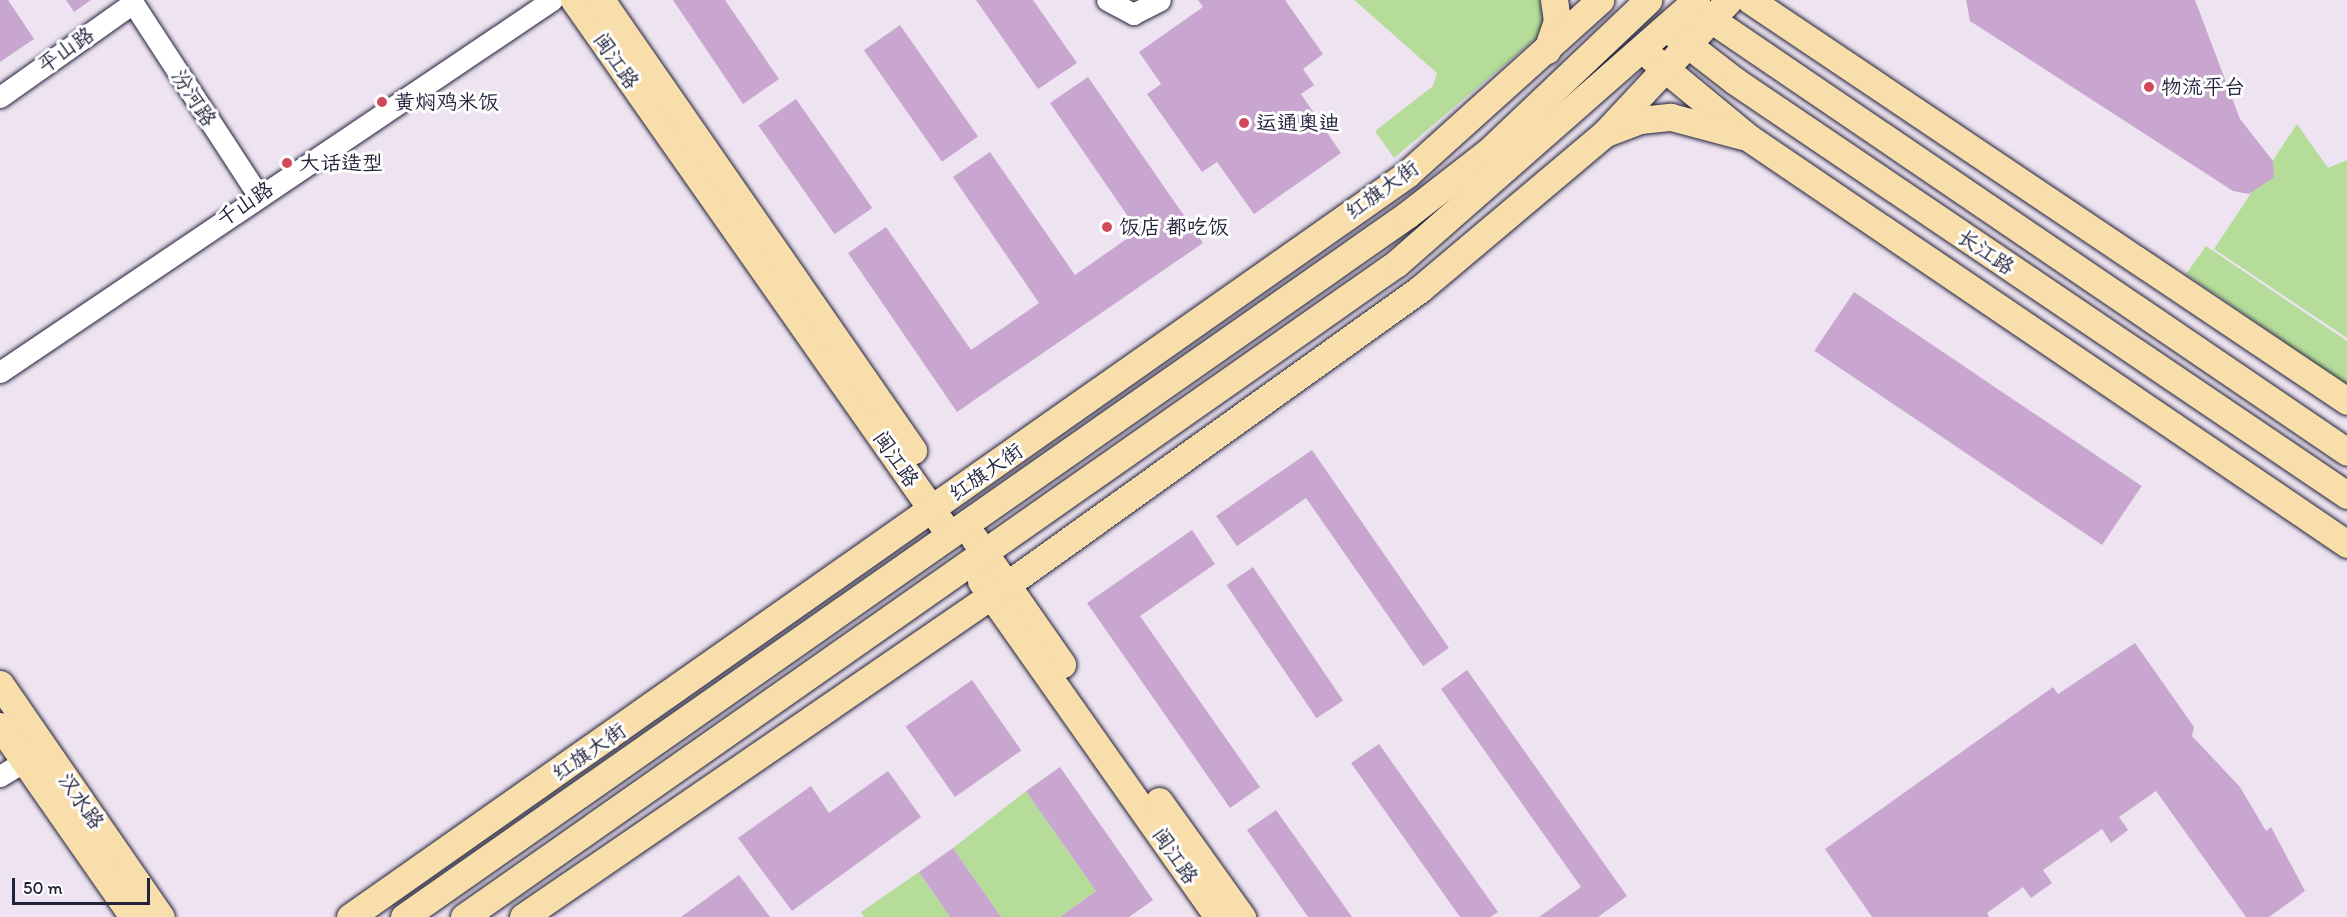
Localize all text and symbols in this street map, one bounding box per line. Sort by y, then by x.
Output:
street label: 平山路 [33,22,99,78]
street label: 闽江路 [588,28,644,94]
street label: 汾河路 [166,65,222,131]
place label: 物流平台 [2161,74,2245,100]
marker: 物流平台 [2142,80,2156,94]
place label: 黄焖鸡米饭 [394,89,499,115]
marker: 黄焖鸡米饭 [375,95,389,109]
place label: 运通奥迪 [1256,110,1340,136]
marker: 运通奥迪 [1237,116,1251,130]
place label: 大话造型 [299,150,383,176]
street label: 红旗大街 [1341,155,1423,225]
marker: 大话造型 [280,156,294,170]
street label: 千山路 [212,176,278,232]
place label: 饭店 都吃饭 [1119,214,1229,240]
marker: 饭店 都吃饭 [1100,220,1114,234]
street label: 长江路 [1953,224,2019,280]
street label: 闽江路 [868,426,924,492]
street label: 红旗大街 [944,438,1028,506]
street label: 红旗大街 [547,718,631,786]
street label: 汉水路 [53,768,109,834]
street label: 闽江路 [1147,823,1203,889]
scale bar [15,866,153,904]
text: 50 m [23,877,63,899]

